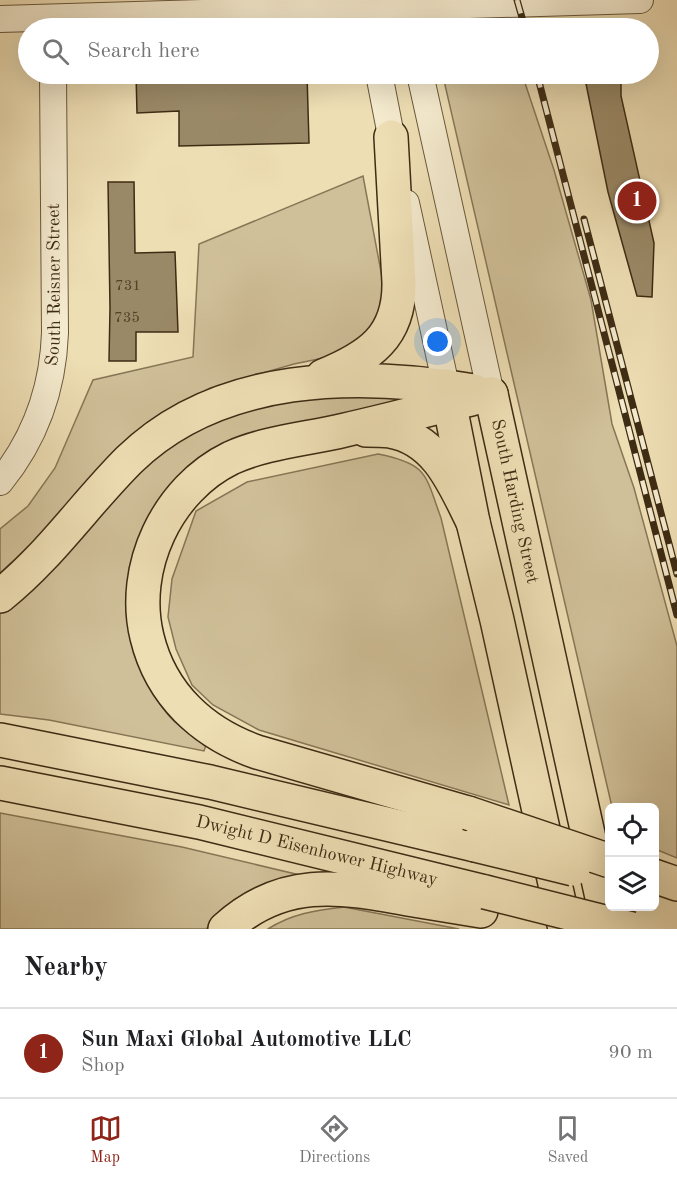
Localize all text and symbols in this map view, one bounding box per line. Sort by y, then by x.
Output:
search box [18,18,659,84]
icon: search [39,35,72,68]
text: Search here [87,40,200,62]
pin: 1 [618,178,656,224]
street label: South Reisner Street [43,203,64,367]
house number: 731 [115,279,141,294]
house number: 735 [114,311,140,326]
your location [423,327,452,356]
street label: South Harding Street [488,417,542,585]
map controls [605,803,659,911]
button: locate [605,803,659,857]
street label: Dwight D Eisenhower Highway [194,813,440,889]
button: layers [605,857,659,911]
text: Nearby [24,955,108,981]
text: Sun Maxi Global Automotive LLC [81,1029,411,1051]
text: 1 [38,1043,49,1063]
text: 90 m [608,1043,653,1063]
text: Shop [81,1056,125,1076]
tab: Map [89,1112,122,1168]
tab: Directions [299,1112,370,1168]
tab: Saved [548,1112,588,1168]

